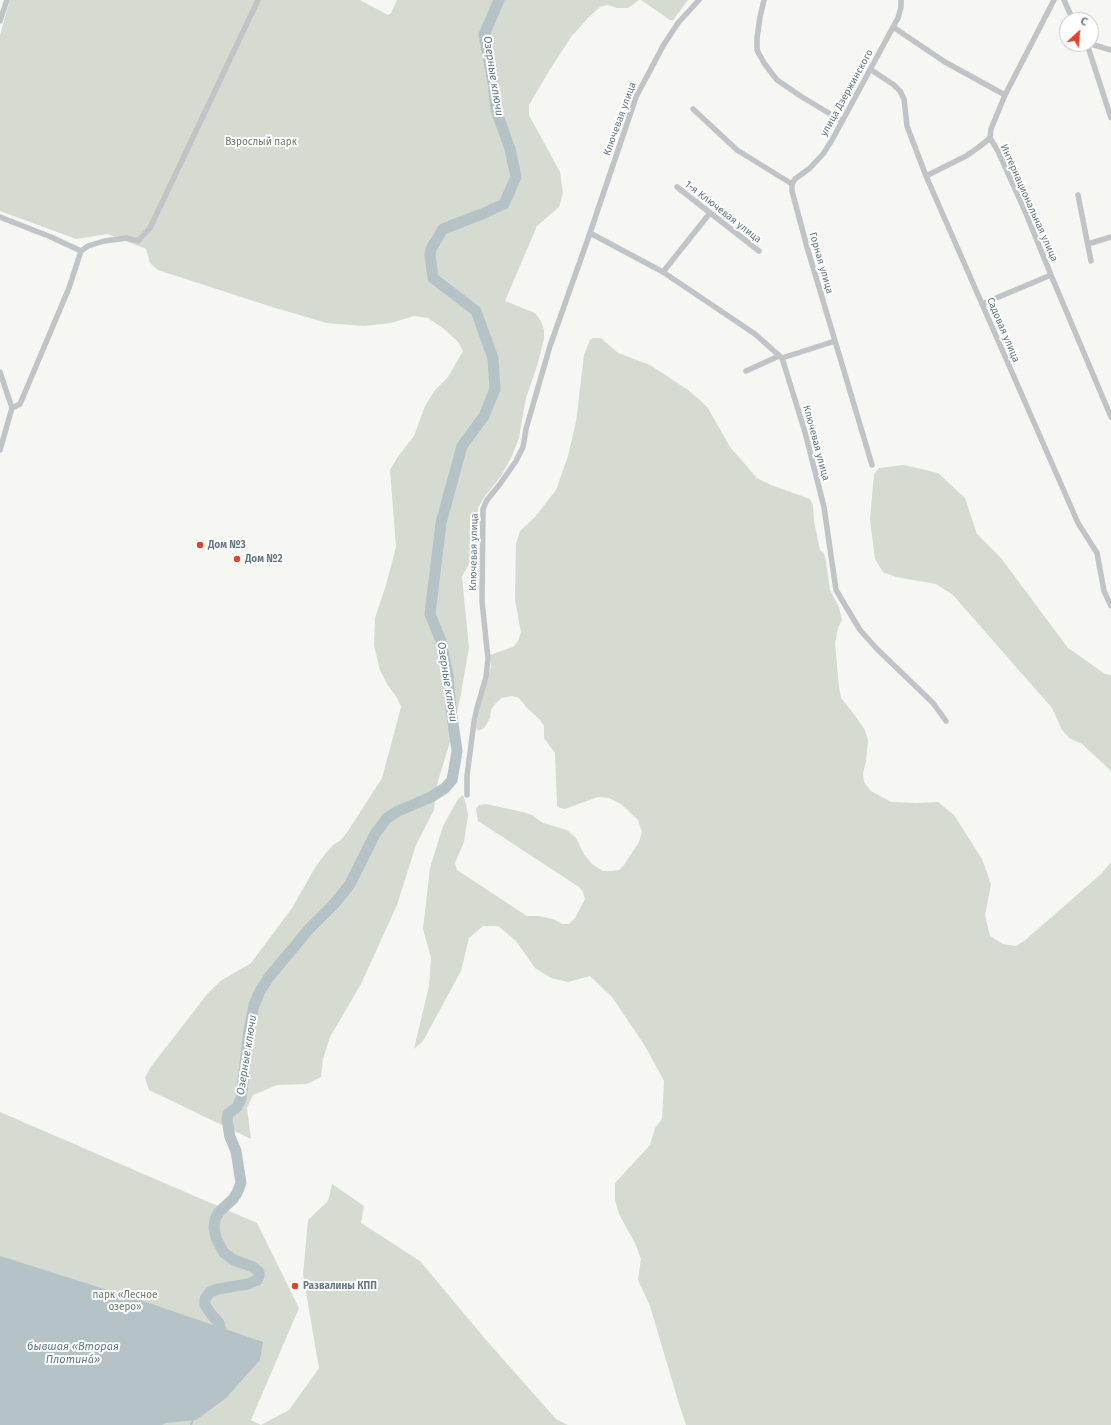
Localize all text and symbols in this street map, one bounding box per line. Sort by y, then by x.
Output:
north arrow [1059,12,1099,52]
text: С [1078,14,1090,29]
water label: Озерные ключи [480,35,506,117]
street label: улица Дзержинского [818,47,876,139]
street label: Ключевая улица [601,81,639,157]
park label: Взрослый парк [225,136,297,148]
street label: Интернациональная улица [998,142,1060,264]
street label: 1-я Ключевая улица [682,178,764,246]
street label: Горная улица [807,231,835,295]
street label: Садовая улица [984,296,1022,364]
street label: Ключевая улица [800,404,832,482]
street label: Ключевая улица [467,513,481,591]
place label: Дом №3 [208,539,246,551]
marker: Дом №3 [195,540,205,550]
place label: Дом №2 [245,553,283,565]
marker: Дом №2 [232,554,242,564]
water label: Озерные ключи [434,641,460,723]
water label: Озерные ключи [234,1014,260,1096]
place label: Развалины КПП [303,1280,377,1292]
marker: Развалины КПП [290,1281,300,1291]
park label: парк «Лесное озеро» [93,1289,157,1312]
water label: бывшая «Вторая Плотинá» [27,1340,119,1366]

